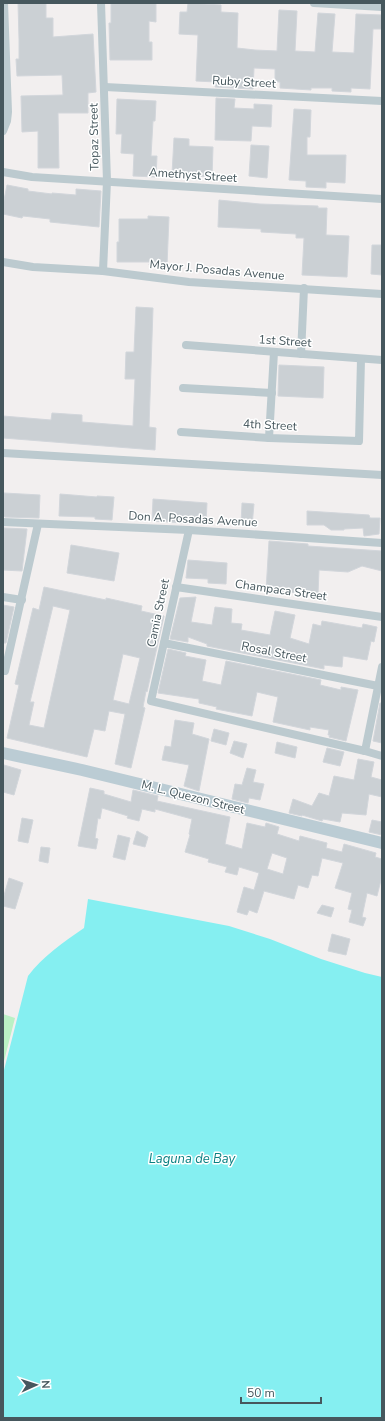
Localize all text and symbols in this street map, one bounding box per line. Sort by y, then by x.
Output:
street label: Ruby Street [212,72,277,92]
street label: Topaz Street [85,102,103,171]
street label: Amethyst Street [148,164,238,186]
street label: Mayor J. Posadas Avenue [149,256,285,284]
street label: 1st Street [258,331,313,351]
street label: 4th Street [243,416,298,434]
street label: Don A. Posadas Avenue [128,508,258,530]
street label: Champaca Street [234,576,329,604]
street label: Camia Street [143,577,173,649]
street label: Rosal Street [240,638,309,666]
street label: M. L. Quezon Street [140,776,247,818]
water label: Laguna de Bay [149,1150,237,1168]
north arrow [16,1365,56,1405]
scale bar [241,1379,321,1405]
text: N [38,1380,53,1389]
text: 50 m [247,1385,275,1401]

